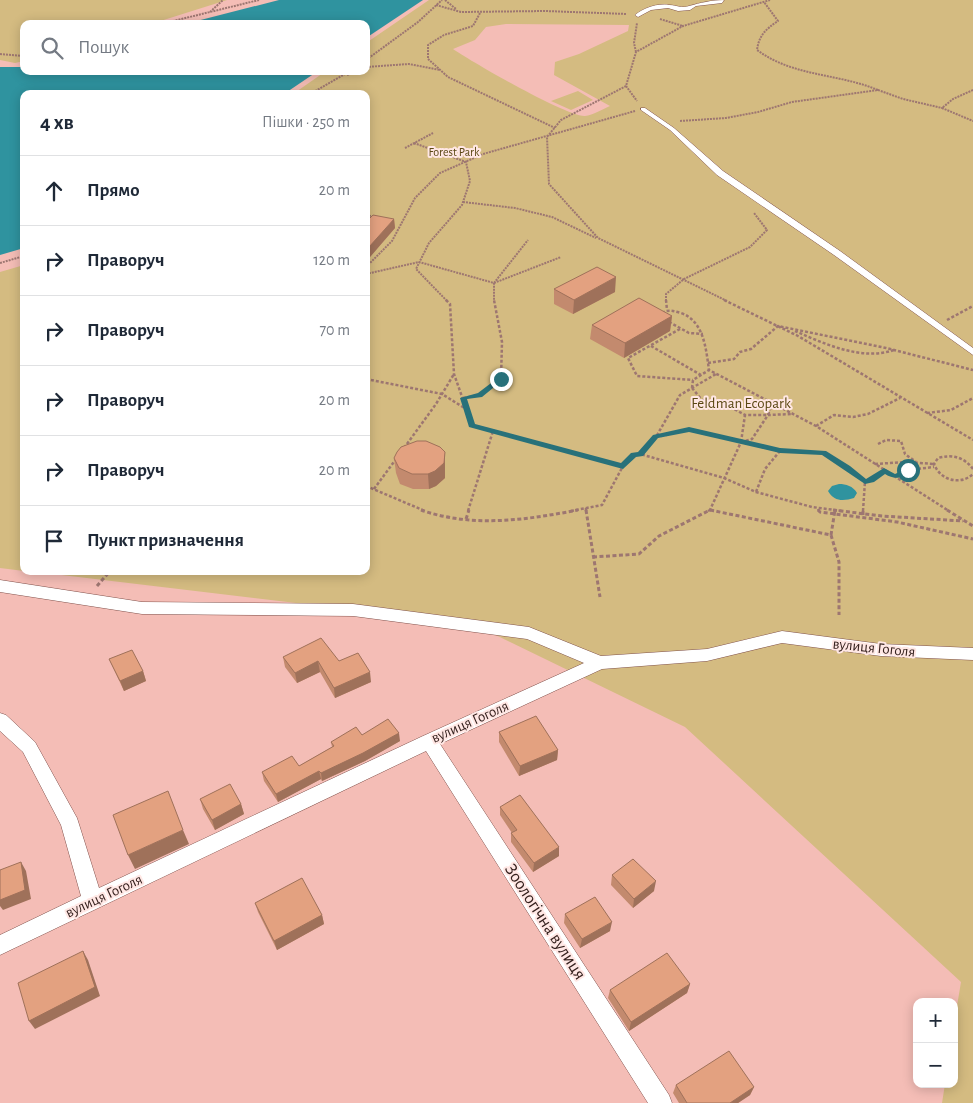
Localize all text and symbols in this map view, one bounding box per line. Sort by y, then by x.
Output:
search box [20,20,370,75]
icon: search [38,34,66,62]
text: Пошук [78,38,129,57]
text: 4 хв [40,112,74,133]
text: Пішки · 250 m [262,114,350,130]
park label: Forest Park [429,146,480,158]
icon: ahead [40,177,68,205]
text: Прямо [87,181,140,200]
text: 20 m [319,182,350,198]
icon: right [40,247,68,275]
text: Праворуч [87,251,165,270]
text: 120 m [313,252,350,268]
icon: right [40,317,68,345]
text: Праворуч [87,321,165,340]
text: 70 m [319,322,350,338]
route end [490,368,513,391]
icon: right [40,387,68,415]
text: Праворуч [87,391,165,410]
text: 20 m [319,392,350,408]
park label: Feldman Ecopark [691,396,791,411]
icon: right [40,457,68,485]
route start [897,459,920,482]
text: Праворуч [87,461,165,480]
text: 20 m [319,462,350,478]
icon: arrive [40,527,68,555]
text: Пункт призначення [87,531,244,550]
street label: вулиця Гоголя [832,636,916,660]
street label: вулиця Гоголя [429,698,511,746]
street label: Зоологічна вулиця [501,861,589,983]
street label: вулиця Гоголя [63,872,145,920]
map controls [913,998,958,1088]
button: + [913,998,958,1043]
button: − [913,1043,958,1088]

